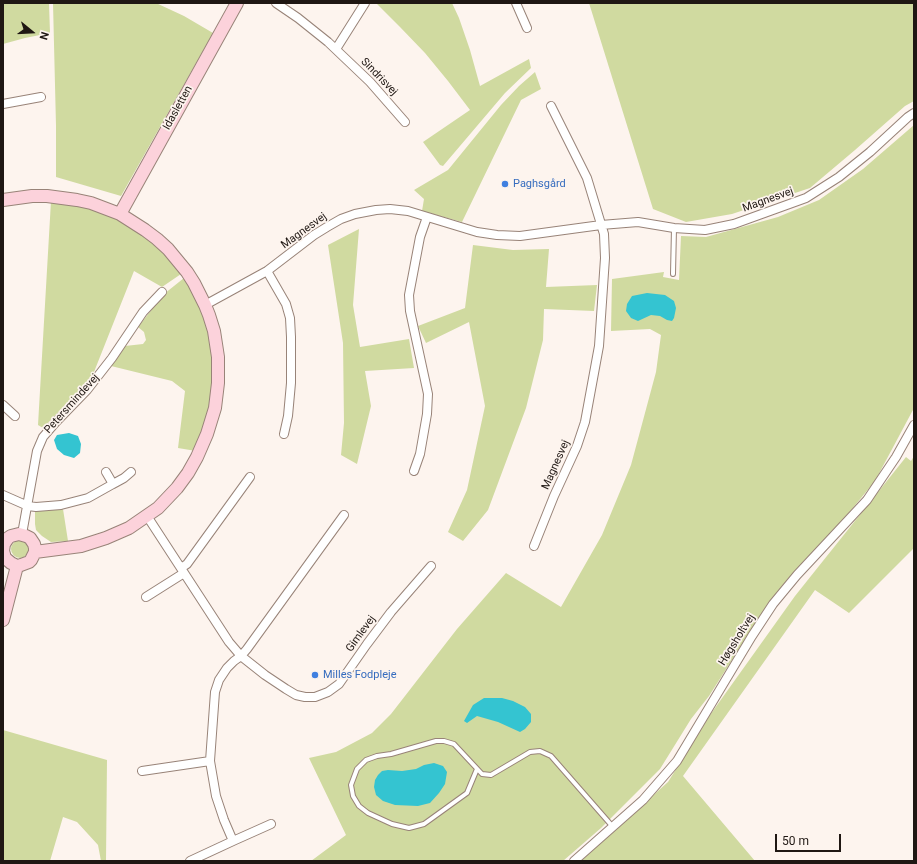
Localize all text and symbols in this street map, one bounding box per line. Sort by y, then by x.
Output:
north arrow [12,12,52,52]
text: N [37,30,51,42]
street label: Sindrisvej [358,55,400,99]
street label: Idasletten [160,84,196,132]
place label: Paghsgård [513,177,566,191]
marker: Paghsgård [500,179,510,189]
street label: Magnesvej [741,185,795,215]
street label: Magnesvej [279,210,329,252]
street label: Petersmindevej [42,371,102,437]
street label: Magnesvej [539,438,573,492]
street label: Høgsholtvej [716,612,758,668]
street label: Gimlevej [343,613,379,655]
place label: Milles Fodpleje [323,668,396,682]
marker: Milles Fodpleje [310,670,320,680]
scale bar [777,826,843,852]
text: 50 m [782,834,809,848]

